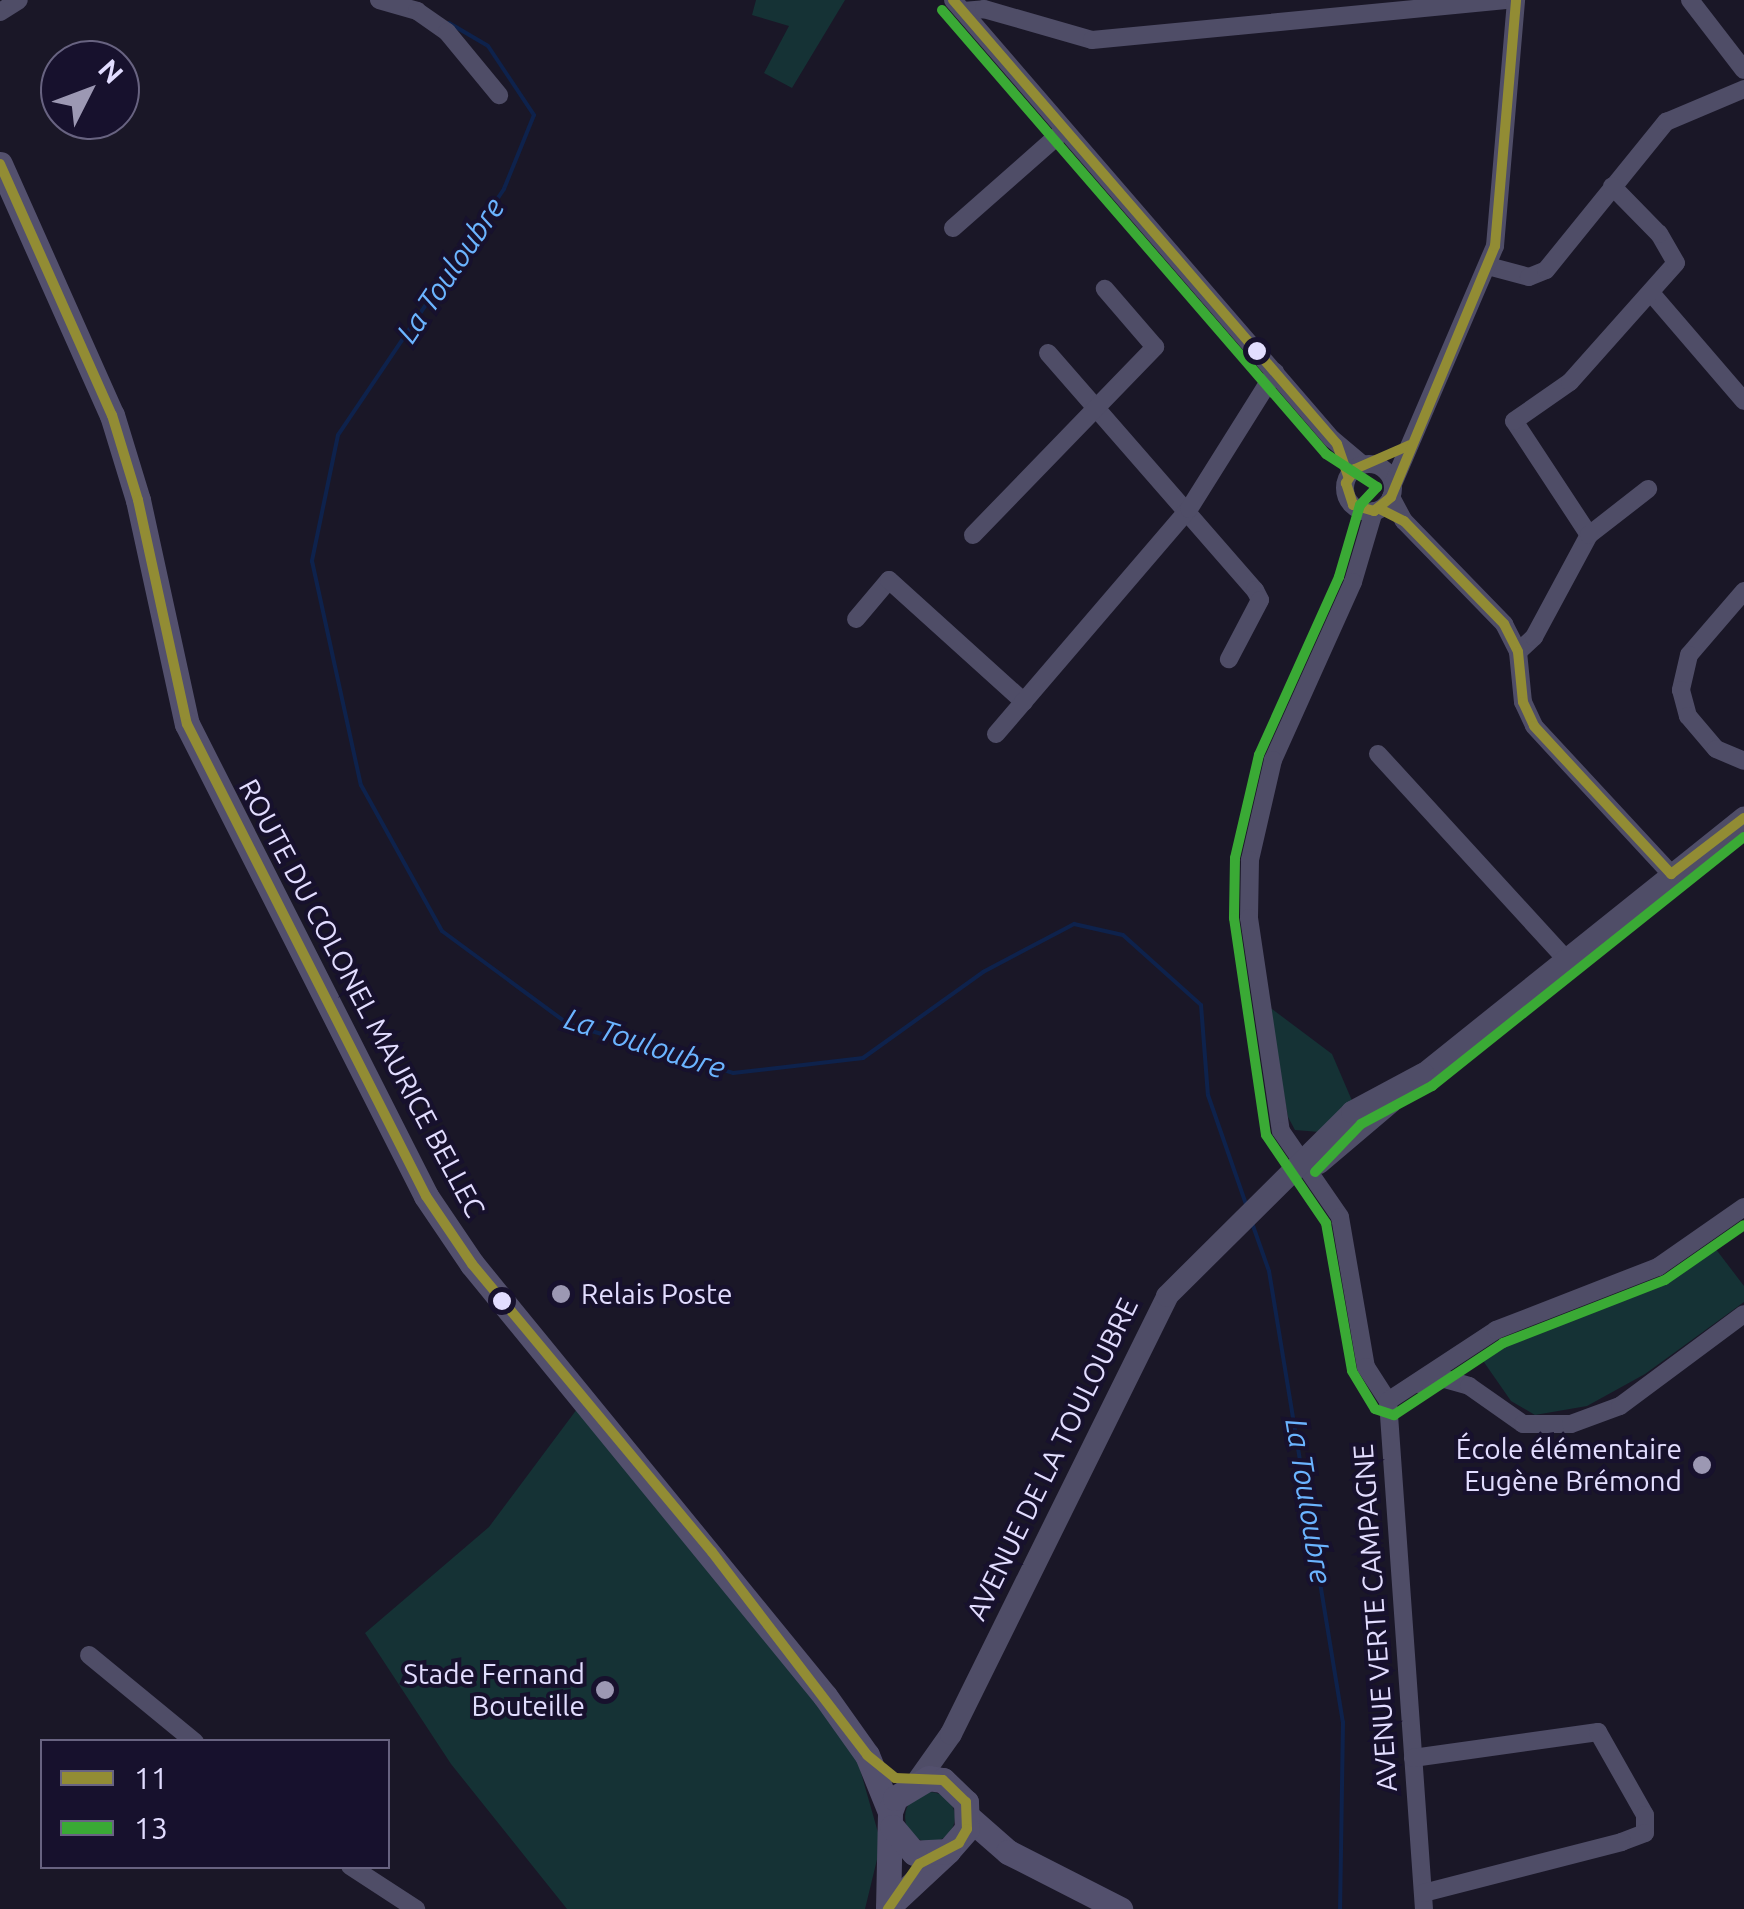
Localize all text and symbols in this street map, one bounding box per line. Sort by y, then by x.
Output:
north arrow [40,40,140,140]
text: N [93,53,130,89]
water label: La Touloubre [388,191,512,349]
unlabelled marker [1247,341,1267,361]
street label: ROUTE DU COLONEL MAURICE BELLEC [232,773,492,1223]
water label: La Touloubre [560,1000,730,1086]
place label: Relais Poste [581,1277,732,1311]
marker: Relais Poste [550,1283,572,1305]
unlabelled marker [492,1291,512,1311]
street label: AVENUE DE LA TOULOUBRE [959,1292,1145,1626]
water label: La Touloubre [1278,1416,1340,1586]
place label: École élémentaire Eugène Brémond [1456,1432,1682,1498]
street label: AVENUE VERTE CAMPAGNE [1346,1443,1404,1793]
marker: École élémentaire Eugène Brémond [1691,1454,1713,1476]
place label: Stade Fernand Bouteille [403,1657,585,1723]
marker: Stade Fernand Bouteille [594,1679,616,1701]
legend [40,1739,390,1869]
text: 11 [134,1761,168,1795]
text: 13 [134,1811,168,1845]

